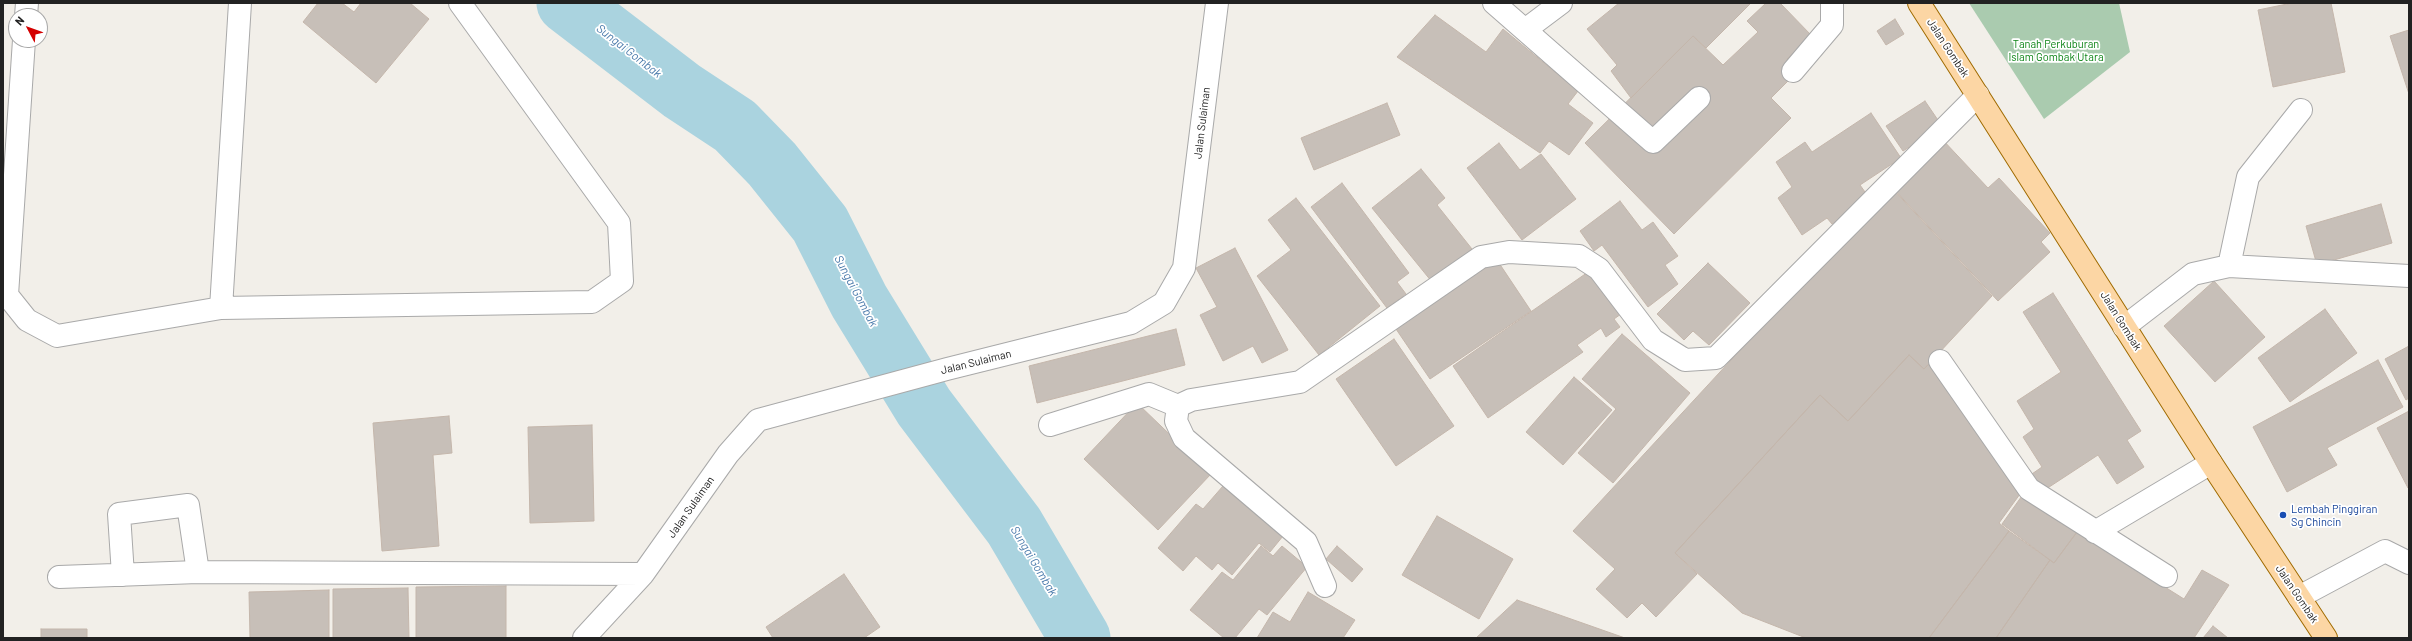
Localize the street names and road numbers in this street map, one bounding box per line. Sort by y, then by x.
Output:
street label: Jalan Gombak [1924,16,1972,80]
street label: Jalan Sulaiman [1191,86,1213,160]
street label: Jalan Gombak [2098,289,2144,353]
street label: Jalan Sulaiman [939,347,1013,377]
street label: Jalan Sulaiman [665,474,717,540]
street label: Jalan Gombak [2273,562,2321,626]

